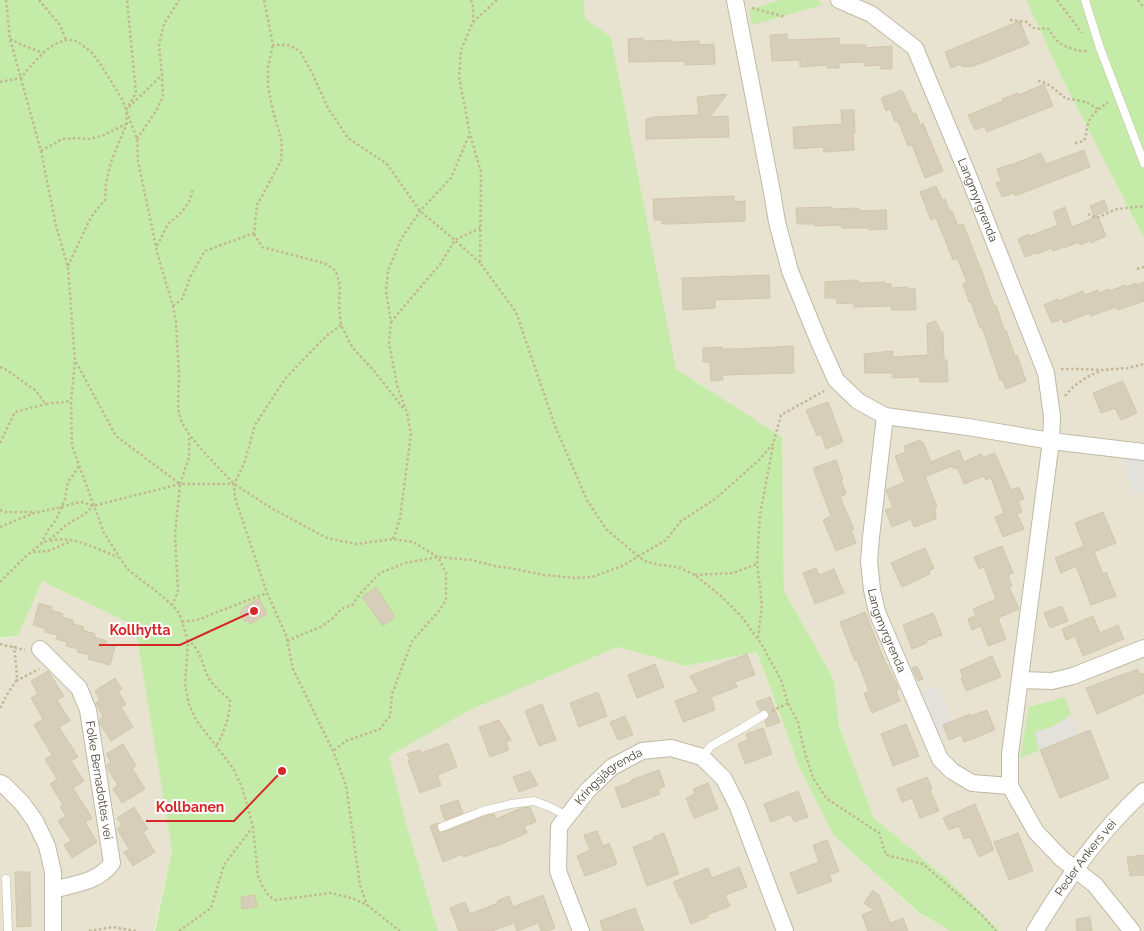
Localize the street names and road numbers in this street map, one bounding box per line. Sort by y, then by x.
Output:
street label: Langmyrgrenda [955,156,1001,244]
street label: Langmyrgrenda [865,587,909,674]
street label: Folke Bernadottes vei [83,720,115,841]
street label: Kringsjågrenda [572,745,645,808]
street label: Peder Ankers vei [1052,817,1119,899]

